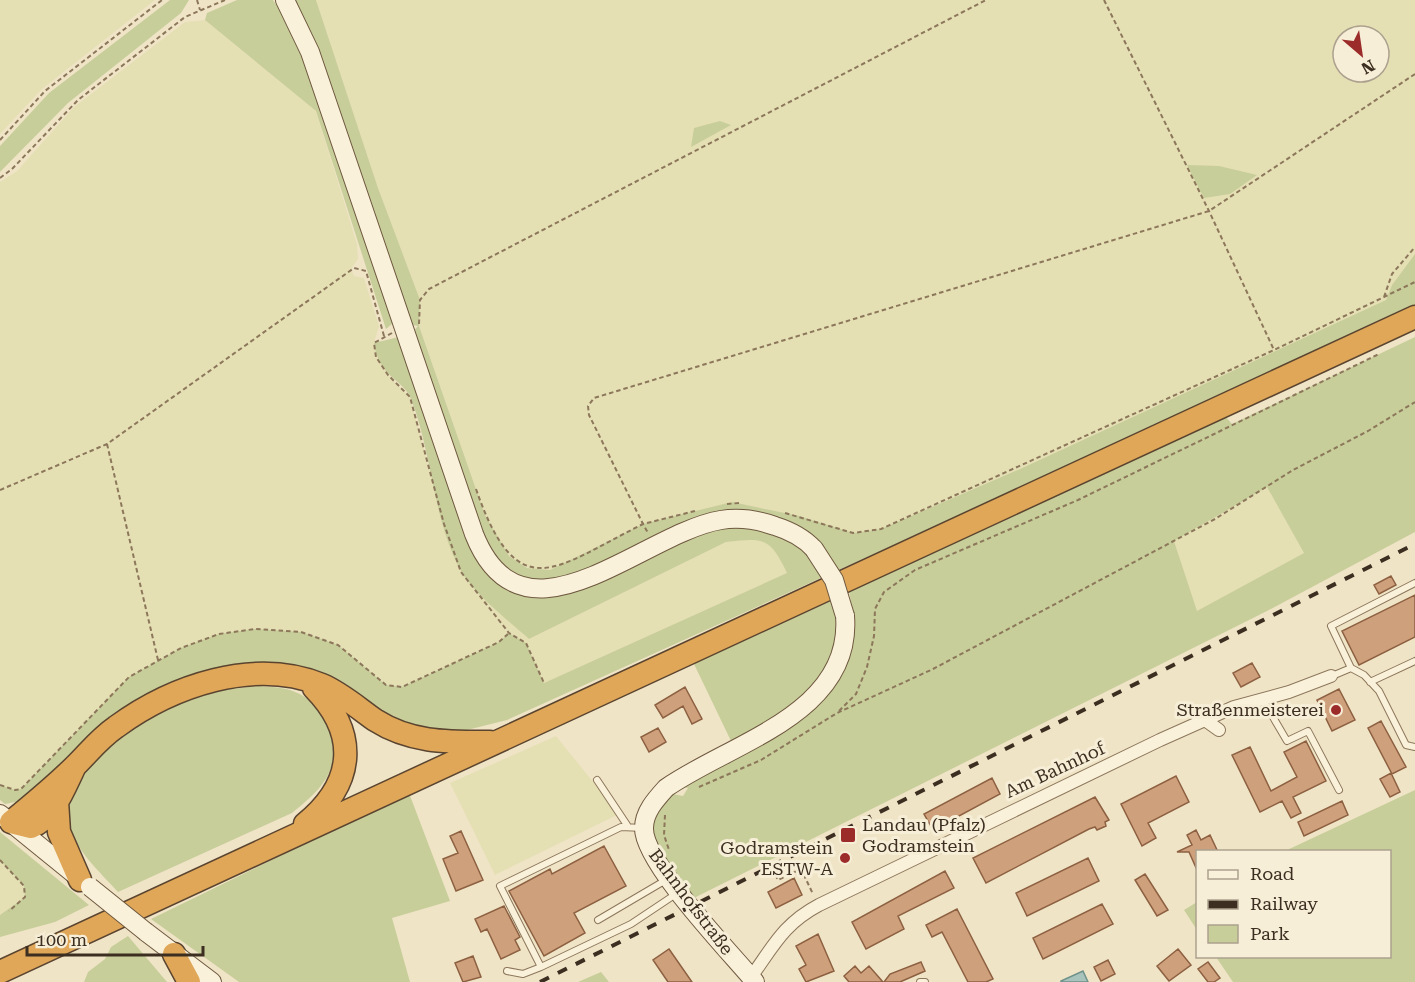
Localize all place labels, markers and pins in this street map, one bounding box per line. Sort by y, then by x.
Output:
place label: Straßenmeisterei [1177,699,1324,720]
marker: Straßenmeisterei [1329,703,1343,717]
place label: Landau (Pfalz) Godramstein [862,814,986,856]
marker: Landau (Pfalz) Godramstein [839,826,857,844]
place label: Godramstein ESTW-A [720,837,833,879]
marker: Godramstein ESTW-A [838,851,852,865]

